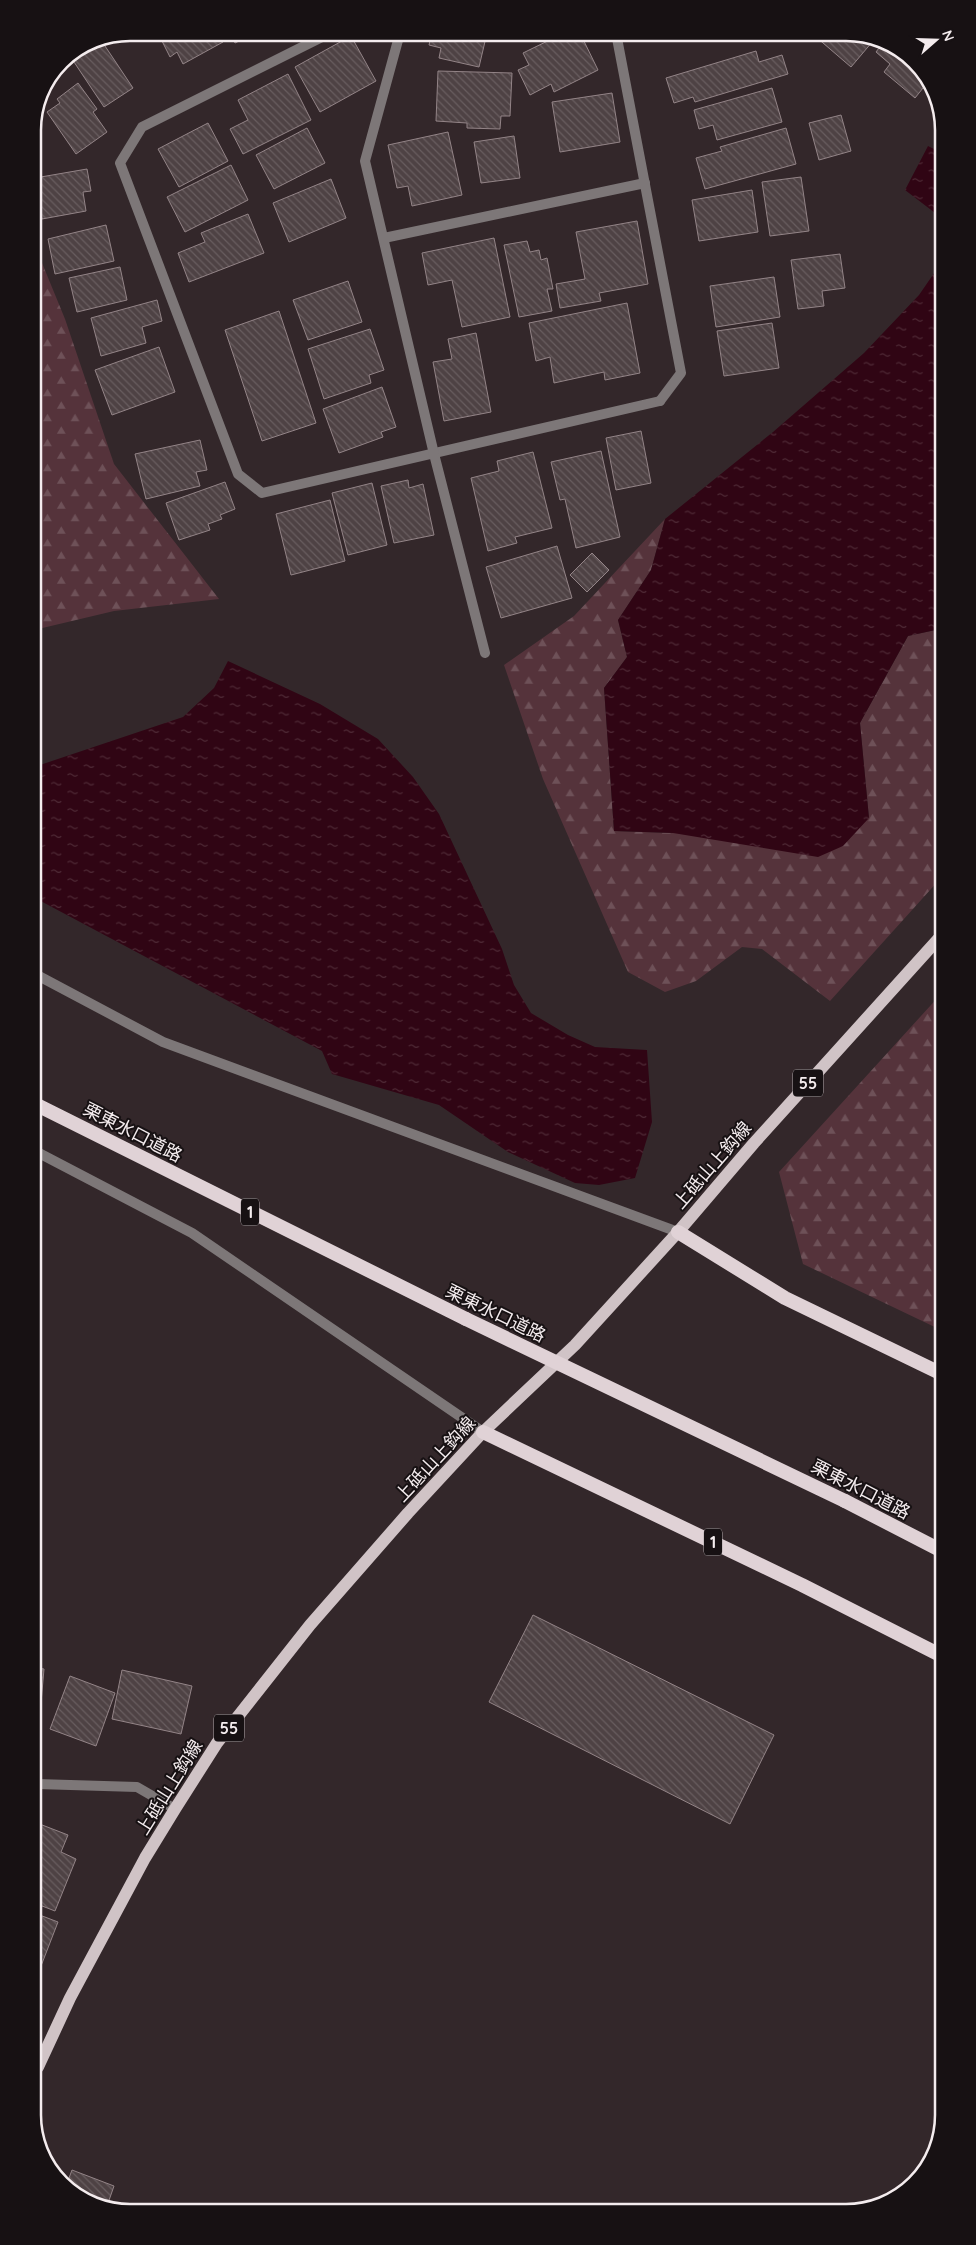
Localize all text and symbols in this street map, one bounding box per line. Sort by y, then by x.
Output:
north arrow [911,15,961,65]
text: N [938,28,958,43]
road number: 55 [793,1070,823,1096]
street label: 栗東水口道路 [80,1097,186,1167]
street label: 上砥山上鈎線 [668,1117,756,1213]
road number: 1 [241,1198,259,1226]
street label: 栗東水口道路 [442,1279,550,1347]
street label: 上砥山上鈎線 [390,1412,480,1506]
street label: 栗東水口道路 [808,1454,914,1524]
road number: 1 [704,1528,722,1555]
road number: 55 [214,1715,244,1742]
street label: 上砥山上鈎線 [131,1735,207,1839]

